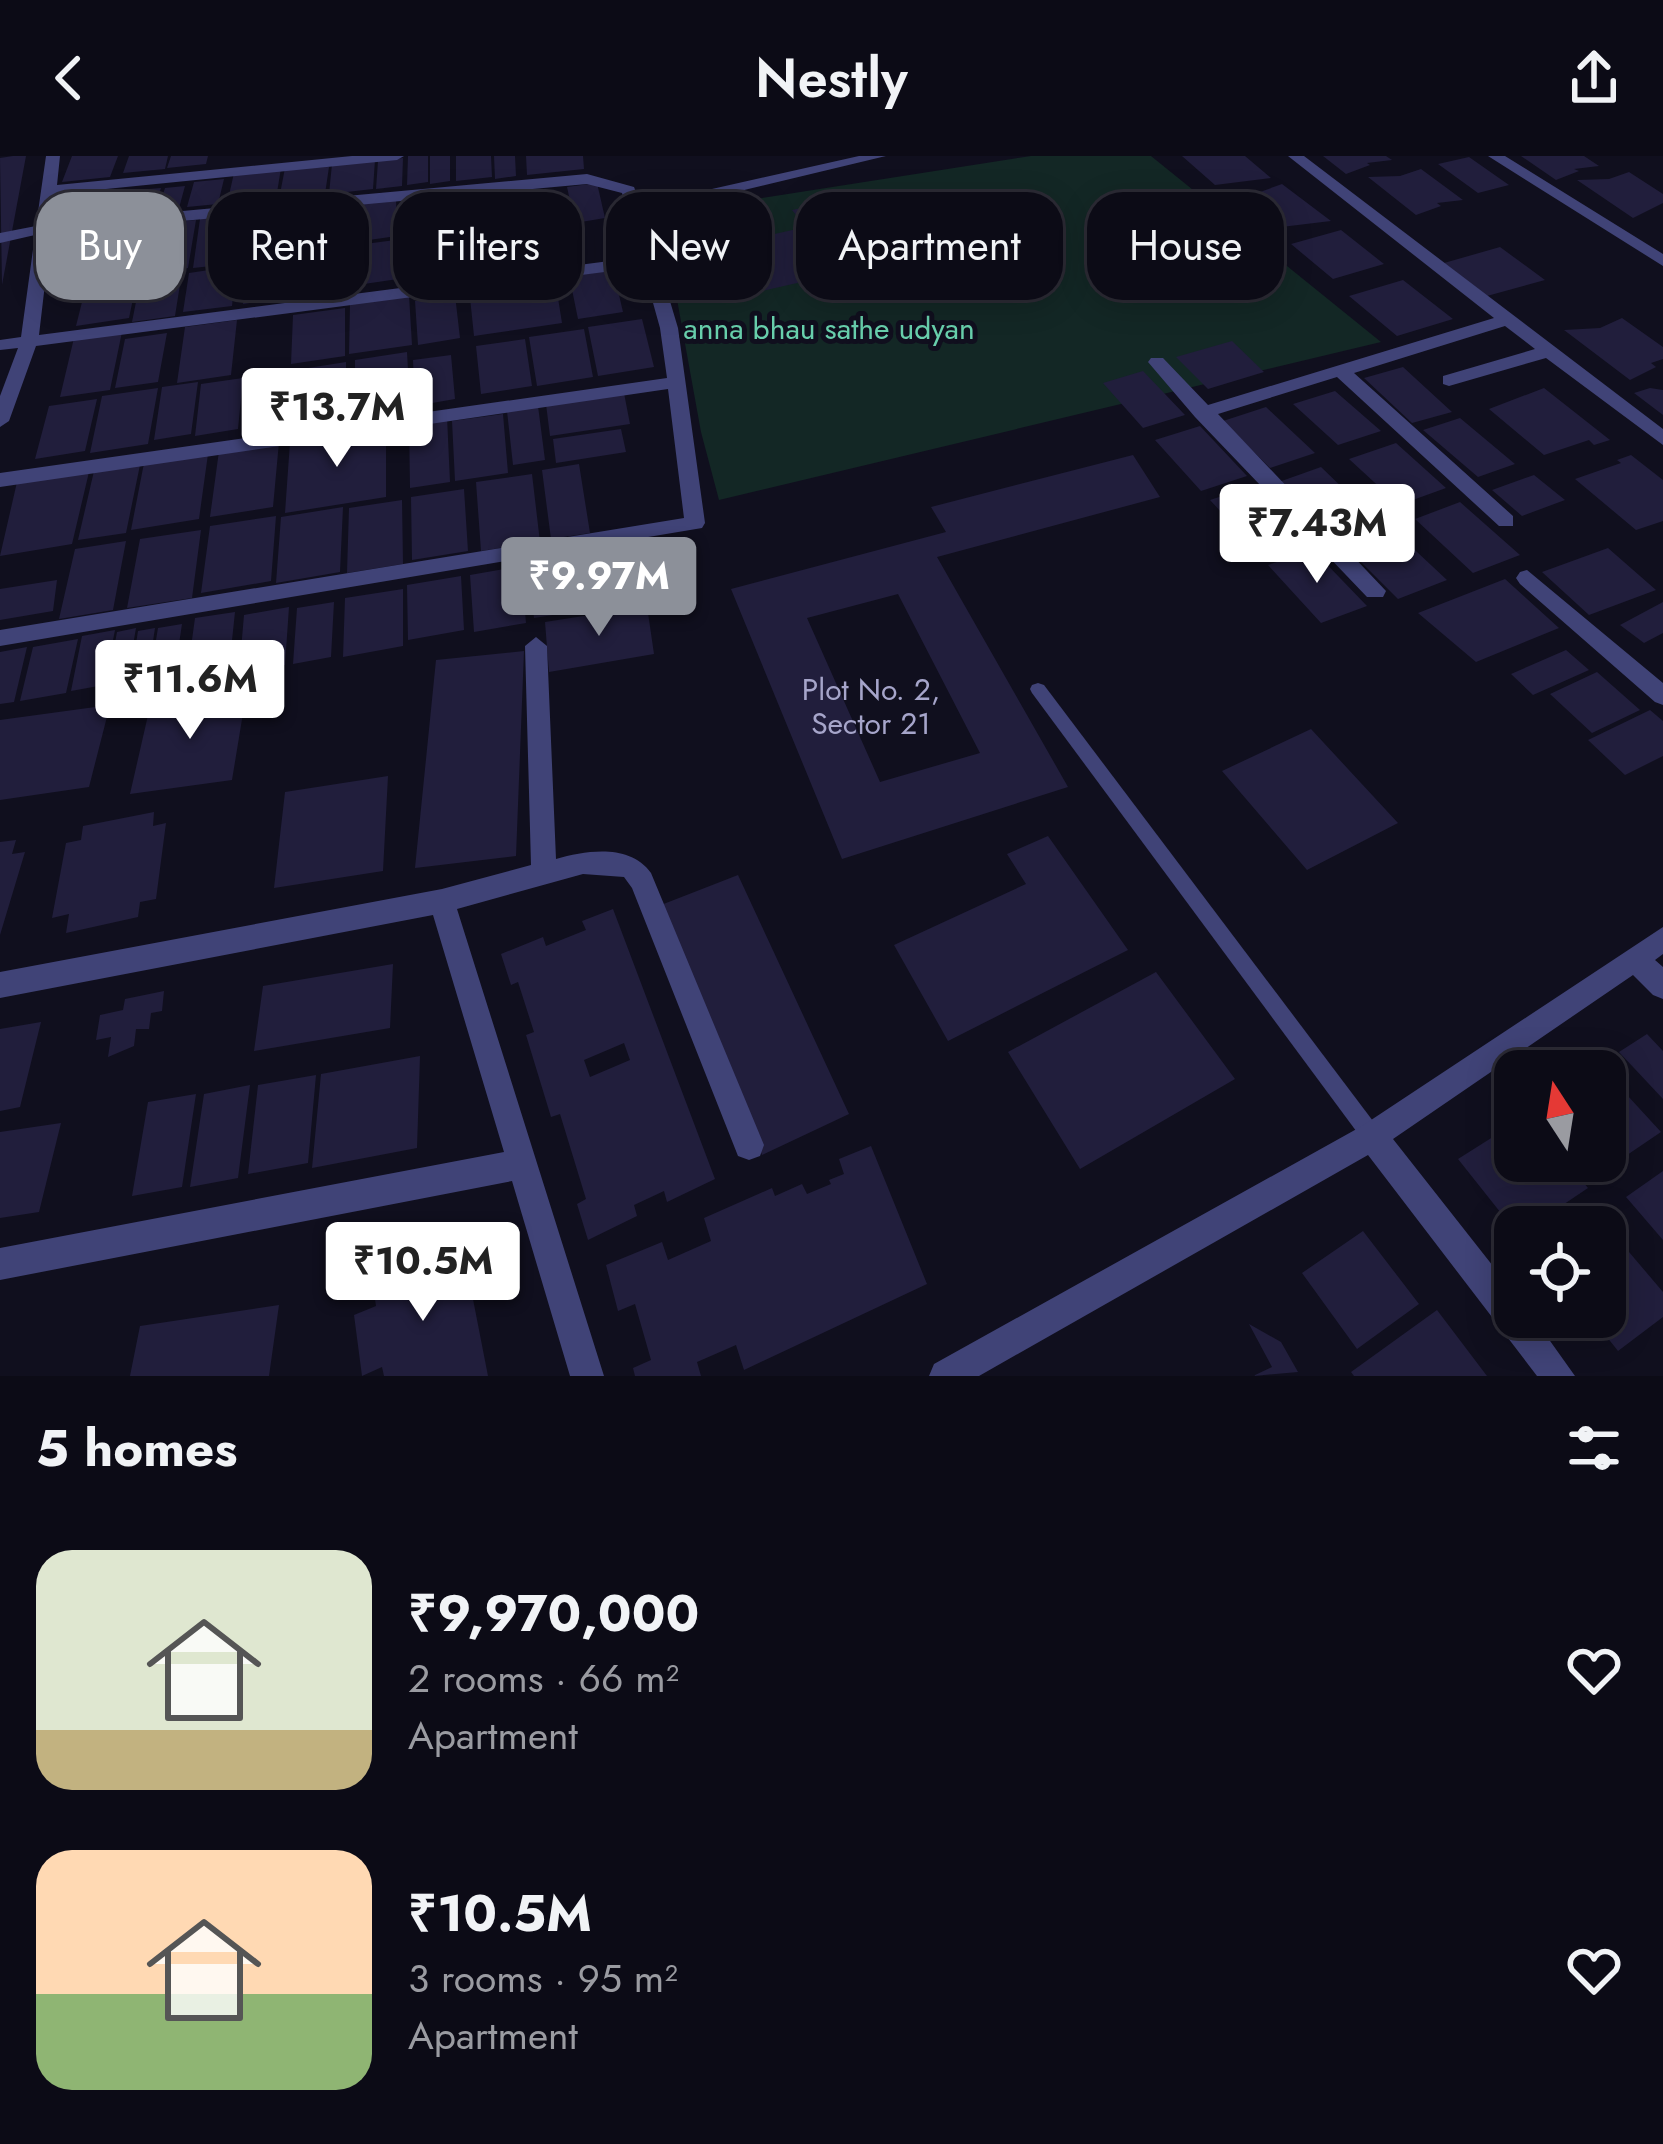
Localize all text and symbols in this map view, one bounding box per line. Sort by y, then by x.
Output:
text: Nestly [755,39,908,117]
icon: back [36,45,102,111]
icon: share [1561,45,1627,111]
chip: Buy [36,192,184,300]
chip: Rent [208,192,369,300]
chip: Filters [393,192,582,300]
chip: New [606,192,772,300]
chip: Apartment [796,192,1063,300]
chip: House [1087,192,1284,300]
park label: anna bhau sathe udyan [683,307,975,350]
pin: ₹13.7M [239,368,435,470]
text: ₹13.7M [269,378,405,435]
pin: ₹7.43M [1219,484,1415,586]
text: ₹7.43M [1247,494,1387,551]
pin: ₹9.97M [501,537,697,639]
text: ₹9.97M [528,547,670,604]
pin: ₹11.6M [92,640,288,742]
text: ₹11.6M [122,650,258,707]
house number: Plot No. 2, Sector 21 [802,668,940,745]
north arrow [1494,1050,1626,1182]
map controls [1494,1050,1626,1338]
button: locate [1494,1206,1626,1338]
pin: ₹10.5M [325,1222,521,1324]
text: ₹10.5M [353,1232,493,1289]
text: 5 homes [36,1411,238,1485]
icon: filters [1561,1415,1627,1481]
text: ₹9,970,000 [408,1576,699,1650]
icon: home [132,1598,276,1742]
icon: heart [1561,1637,1627,1703]
text: 2 rooms · 66 m² [408,1650,679,1707]
text: Apartment [408,1707,578,1764]
text: ₹10.5M [408,1876,592,1950]
icon: home [132,1898,276,2042]
icon: heart [1561,1937,1627,2003]
text: 3 rooms · 95 m² [408,1950,678,2007]
text: Apartment [408,2007,578,2064]

